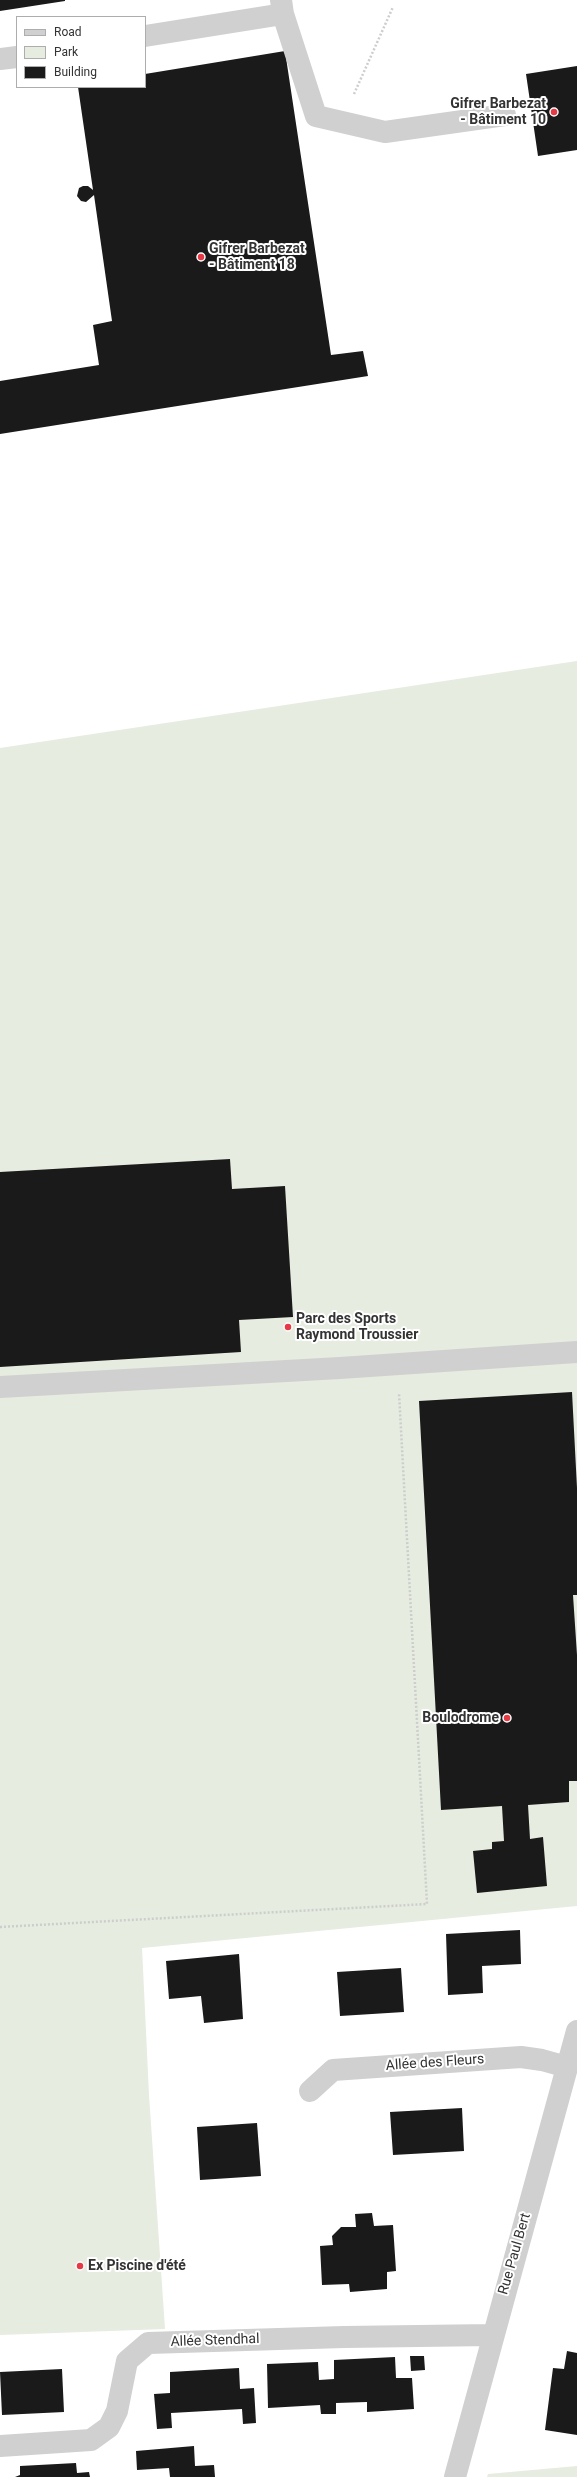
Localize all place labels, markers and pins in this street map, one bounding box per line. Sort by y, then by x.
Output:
place label: Gifrer Barbezat - Bâtiment 10 [450,96,546,128]
marker: Gifrer Barbezat - Bâtiment 10 [549,107,559,117]
place label: Gifrer Barbezat - Bâtiment 18 [209,241,305,274]
marker: Gifrer Barbezat - Bâtiment 18 [196,252,206,262]
place label: Parc des Sports Raymond Troussier [296,1311,418,1344]
marker: Parc des Sports Raymond Troussier [283,1322,293,1332]
place label: Boulodrome [422,1710,499,1726]
marker: Boulodrome [502,1713,512,1723]
place label: Ex Piscine d'été [88,2258,186,2274]
marker: Ex Piscine d'été [75,2261,85,2271]

